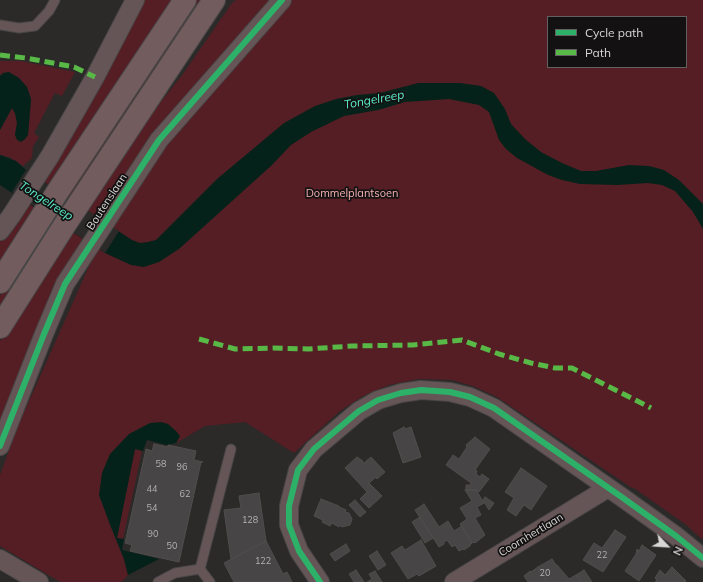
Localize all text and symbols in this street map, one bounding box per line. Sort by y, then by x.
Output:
legend [547,16,687,68]
text: Cycle path [585,25,643,40]
text: Path [585,45,611,60]
water label: Tongelreep [343,88,405,112]
street label: Boutenslaan [84,172,130,232]
water label: Tongelreep [16,178,76,224]
park label: Dommelplantsoen [306,187,398,201]
house number: 58 [156,459,166,469]
house number: 96 [177,462,187,472]
house number: 44 [147,484,157,494]
house number: 62 [180,489,190,499]
house number: 54 [147,503,157,513]
street label: Coornhertlaan [496,511,566,559]
house number: 128 [242,515,258,525]
north arrow [647,526,687,566]
house number: 90 [148,529,158,539]
house number: 50 [167,541,177,551]
text: N [670,544,686,558]
house number: 22 [597,550,607,560]
house number: 122 [255,556,271,566]
house number: 20 [540,568,550,578]

